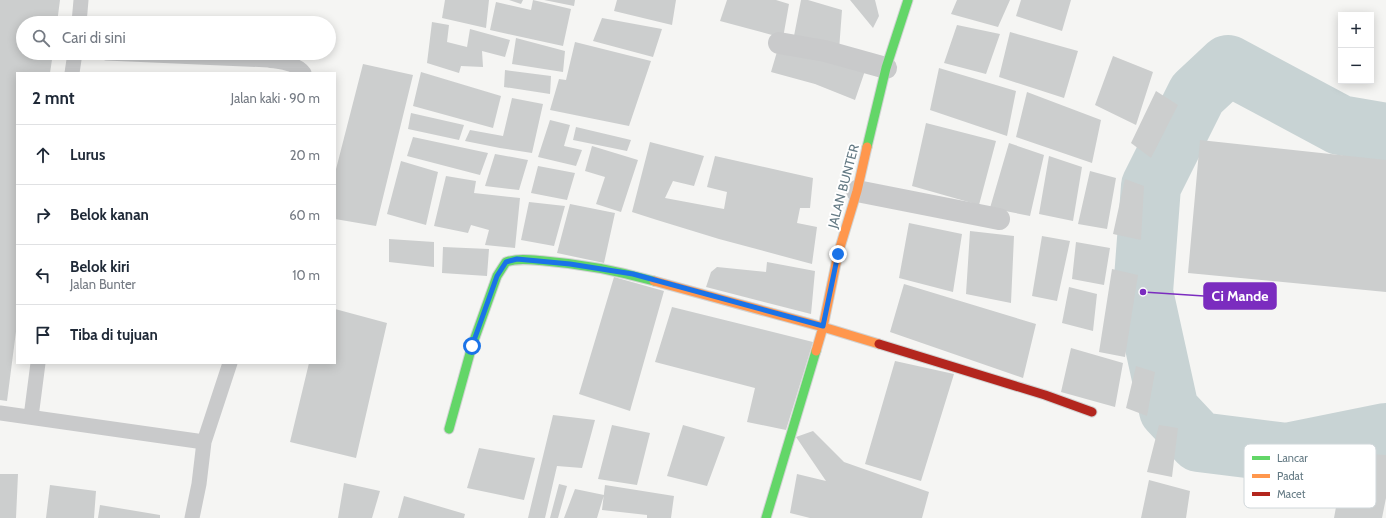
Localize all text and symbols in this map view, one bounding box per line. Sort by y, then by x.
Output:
map controls [1338,12,1374,84]
button: + [1338,12,1374,48]
search box [16,16,336,60]
icon: search [30,27,52,49]
text: Cari di sini [62,29,126,47]
button: − [1338,48,1374,84]
text: 2 mnt [32,88,75,108]
text: Jalan kaki · 90 m [231,90,320,106]
street label: JALAN BUNTER [824,142,862,231]
icon: ahead [32,144,54,166]
text: Lurus [70,146,105,164]
text: 20 m [290,147,320,163]
icon: right [32,204,54,226]
text: Belok kanan [70,206,149,224]
text: 60 m [289,207,320,223]
route end [829,245,847,263]
text: Belok kiri [70,258,130,276]
icon: left [32,264,54,286]
text: 10 m [292,267,320,283]
text: Jalan Bunter [70,276,136,292]
callout: Ci Mande [1204,283,1276,309]
text: Ci Mande [1212,287,1268,305]
icon: arrive [32,324,54,346]
text: Tiba di tujuan [70,326,158,344]
route start [463,337,481,355]
legend [1244,444,1376,508]
text: Lancar [1277,451,1308,465]
text: Padat [1277,469,1304,483]
text: Macet [1277,487,1306,501]

